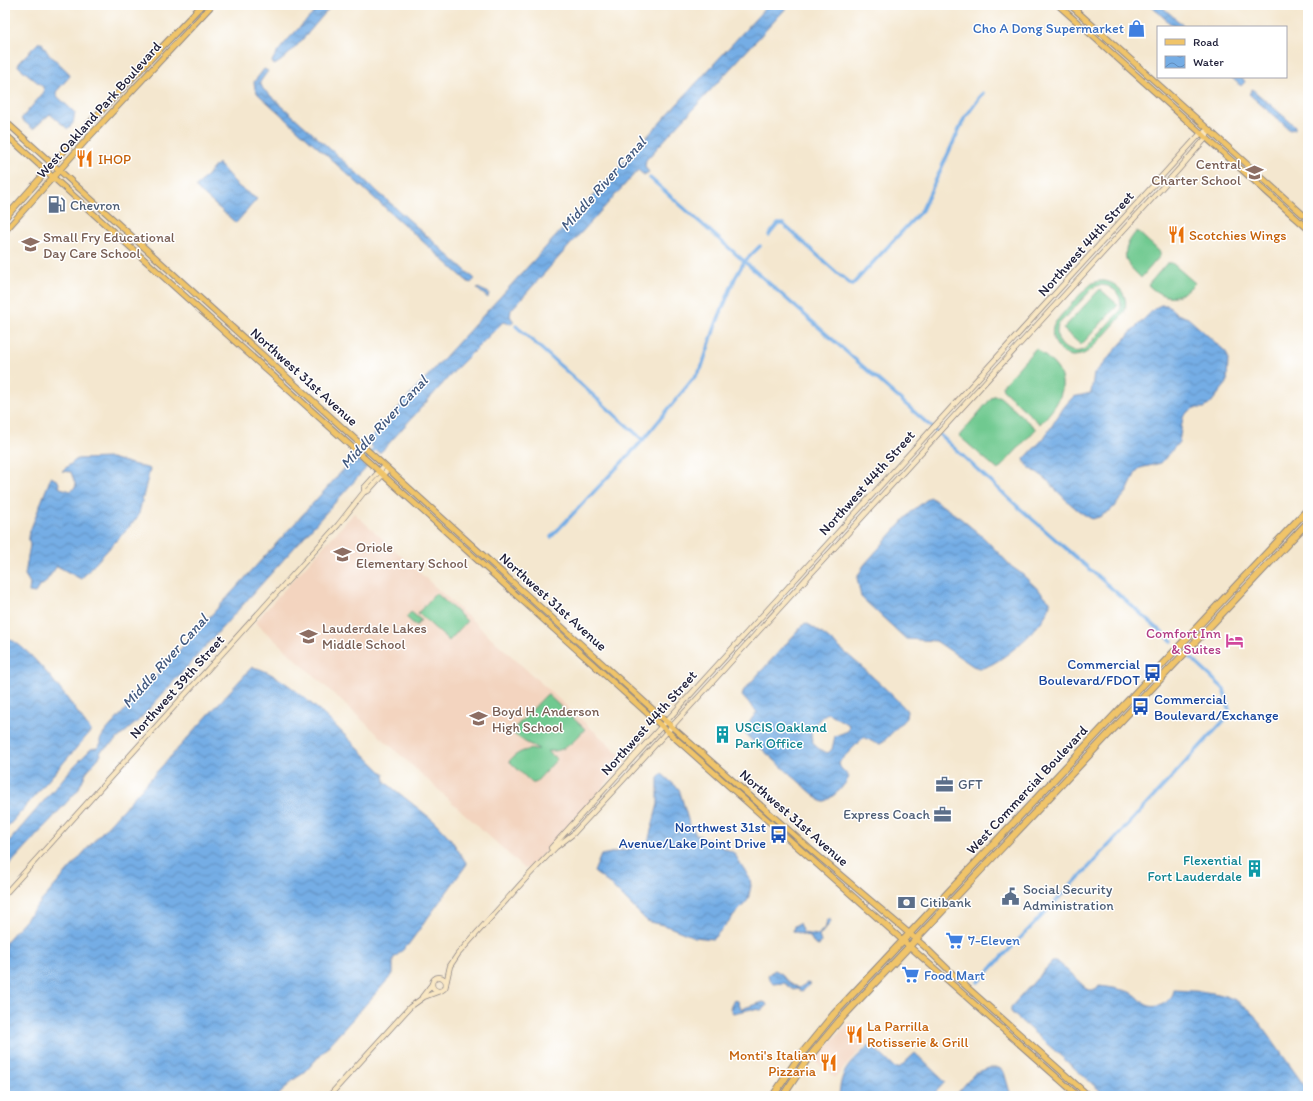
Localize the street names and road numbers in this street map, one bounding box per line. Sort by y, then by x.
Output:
street label: West Oakland Park Boulevard [33,38,165,182]
street label: Northwest 44th Street [1034,188,1138,300]
street label: Northwest 31st Avenue [247,324,361,430]
street label: Northwest 44th Street [815,427,919,539]
street label: Northwest 31st Avenue [496,549,610,655]
street label: Northwest 39th Street [126,632,228,742]
street label: Northwest 44th Street [597,667,701,779]
street label: West Commercial Boulevard [963,722,1092,858]
street label: Northwest 31st Avenue [736,766,852,870]

